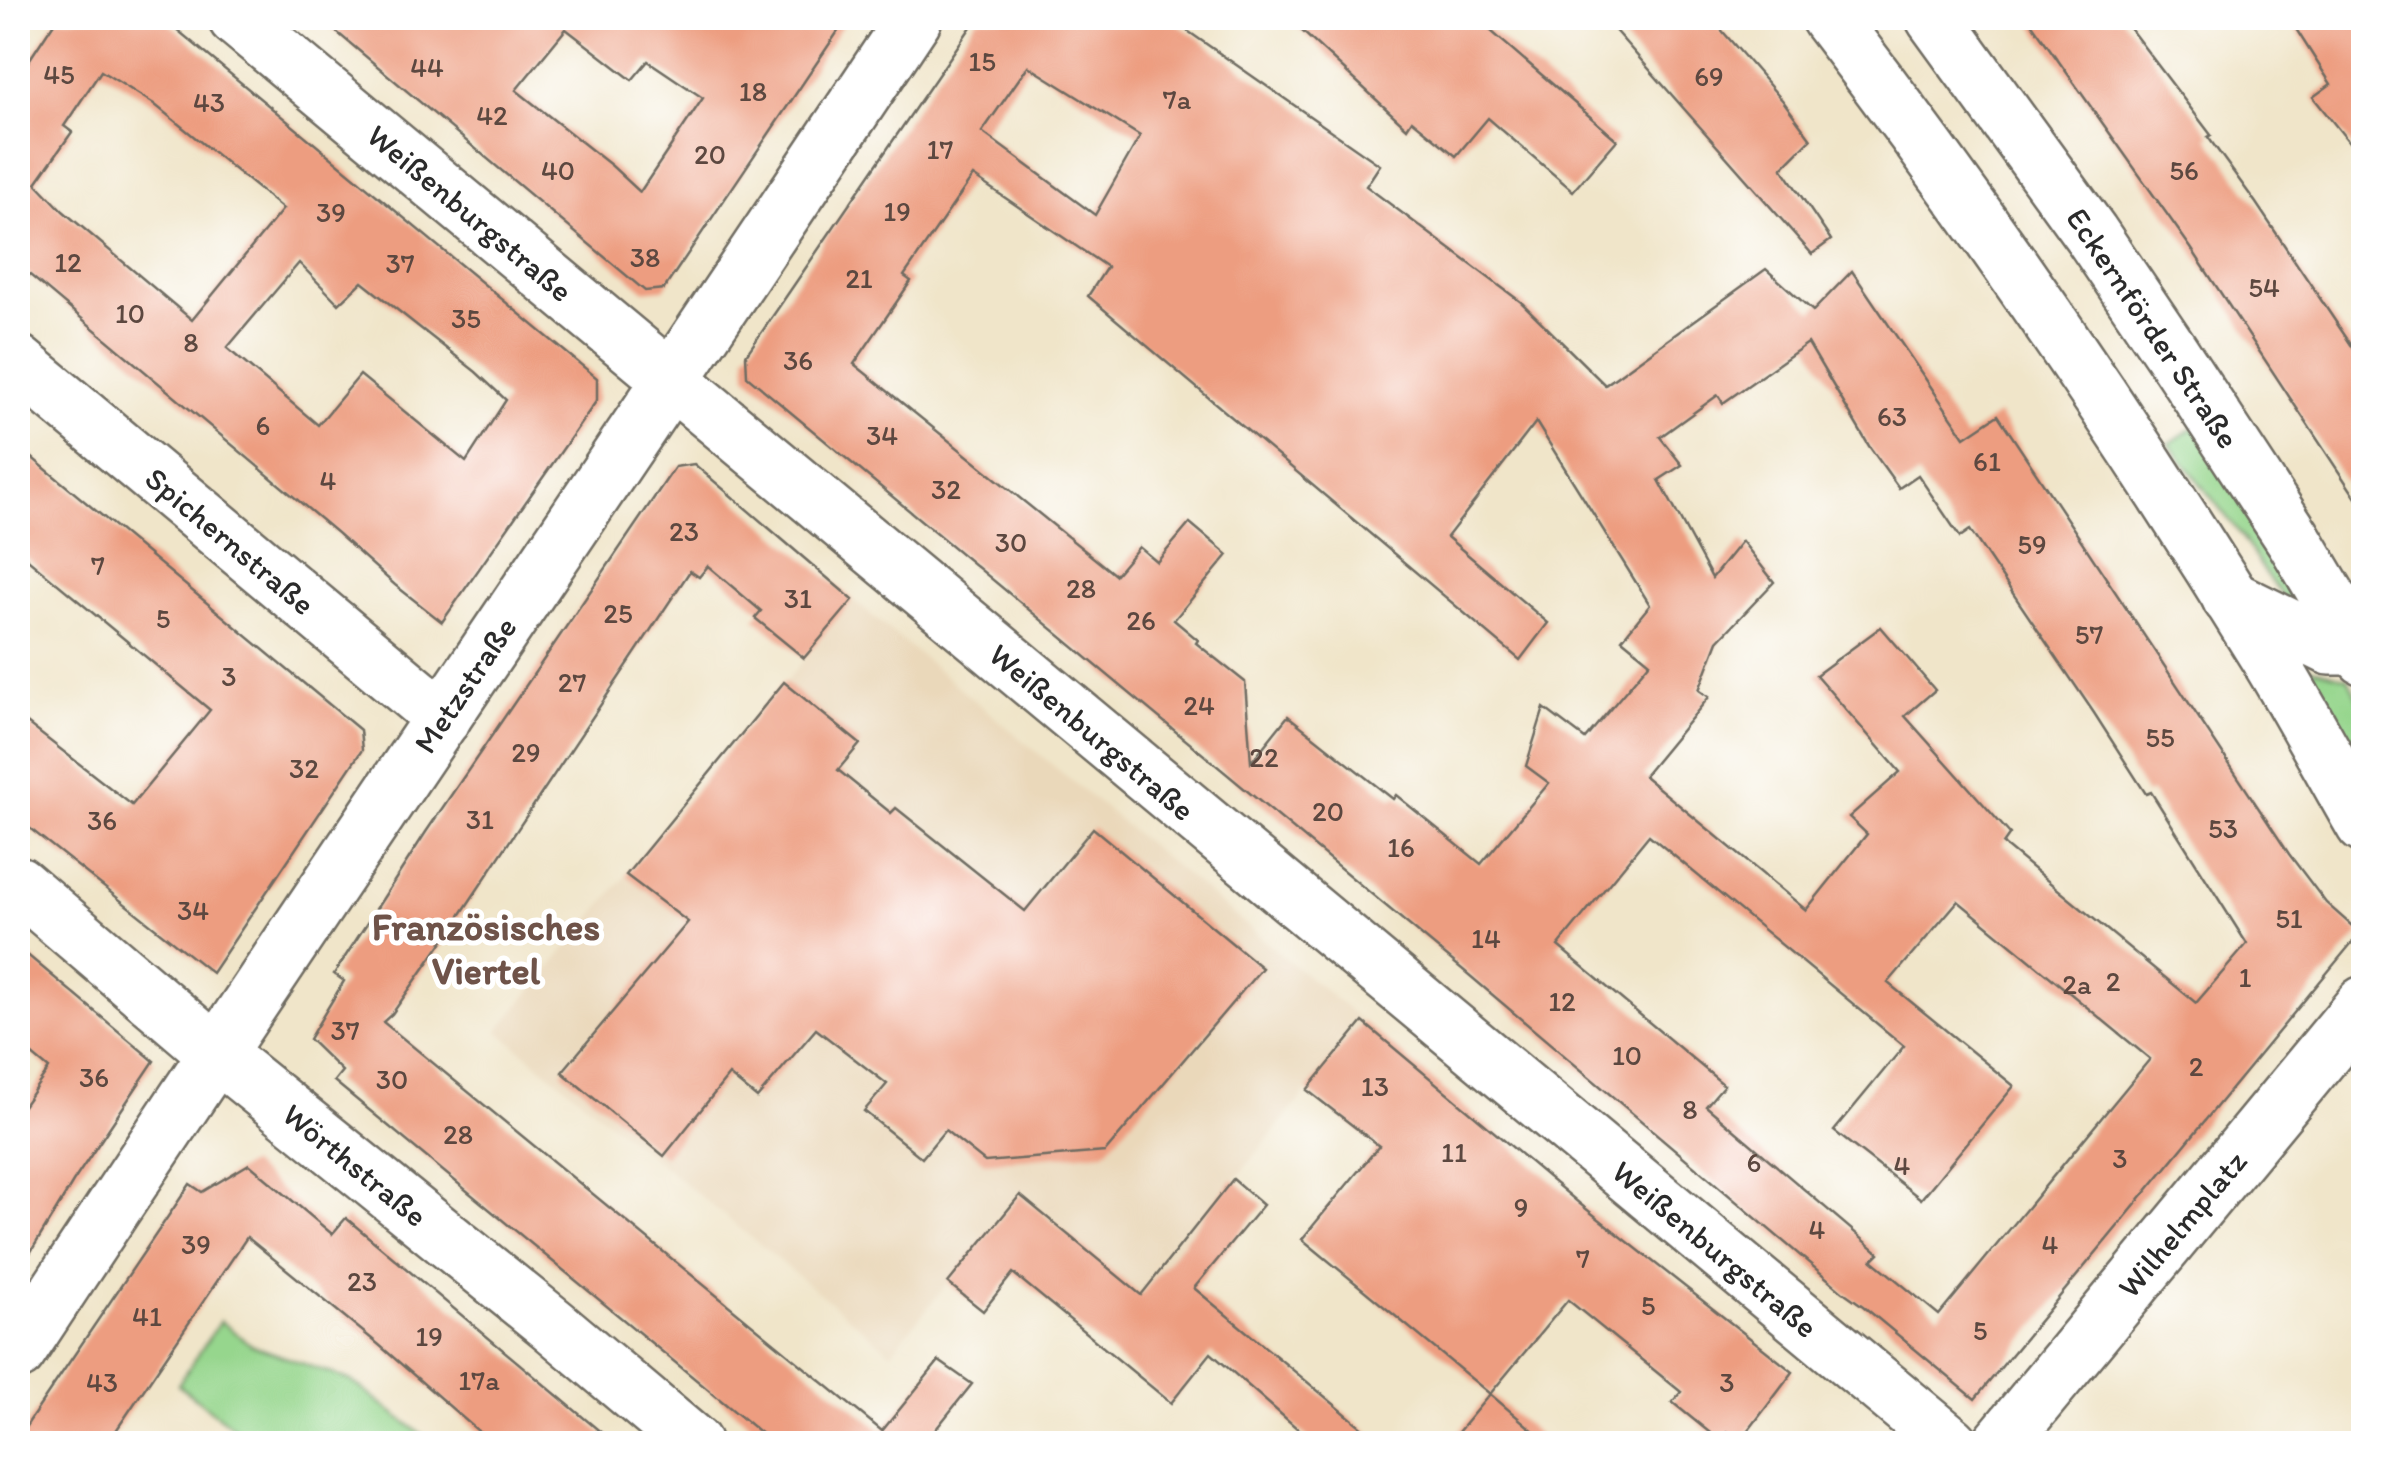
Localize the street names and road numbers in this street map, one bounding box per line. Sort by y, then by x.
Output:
street label: Weißenburgstraße [360,116,580,310]
street label: Eckernförder Straße [2058,201,2248,455]
street label: Spichernstraße [137,459,323,623]
street label: Metzstraße [406,610,524,760]
street label: Weißenburgstraße [982,635,1202,829]
street label: Wörthstraße [275,1095,435,1235]
street label: Wilhelmplatz [2110,1142,2255,1305]
street label: Weißenburgstraße [1605,1152,1825,1346]

